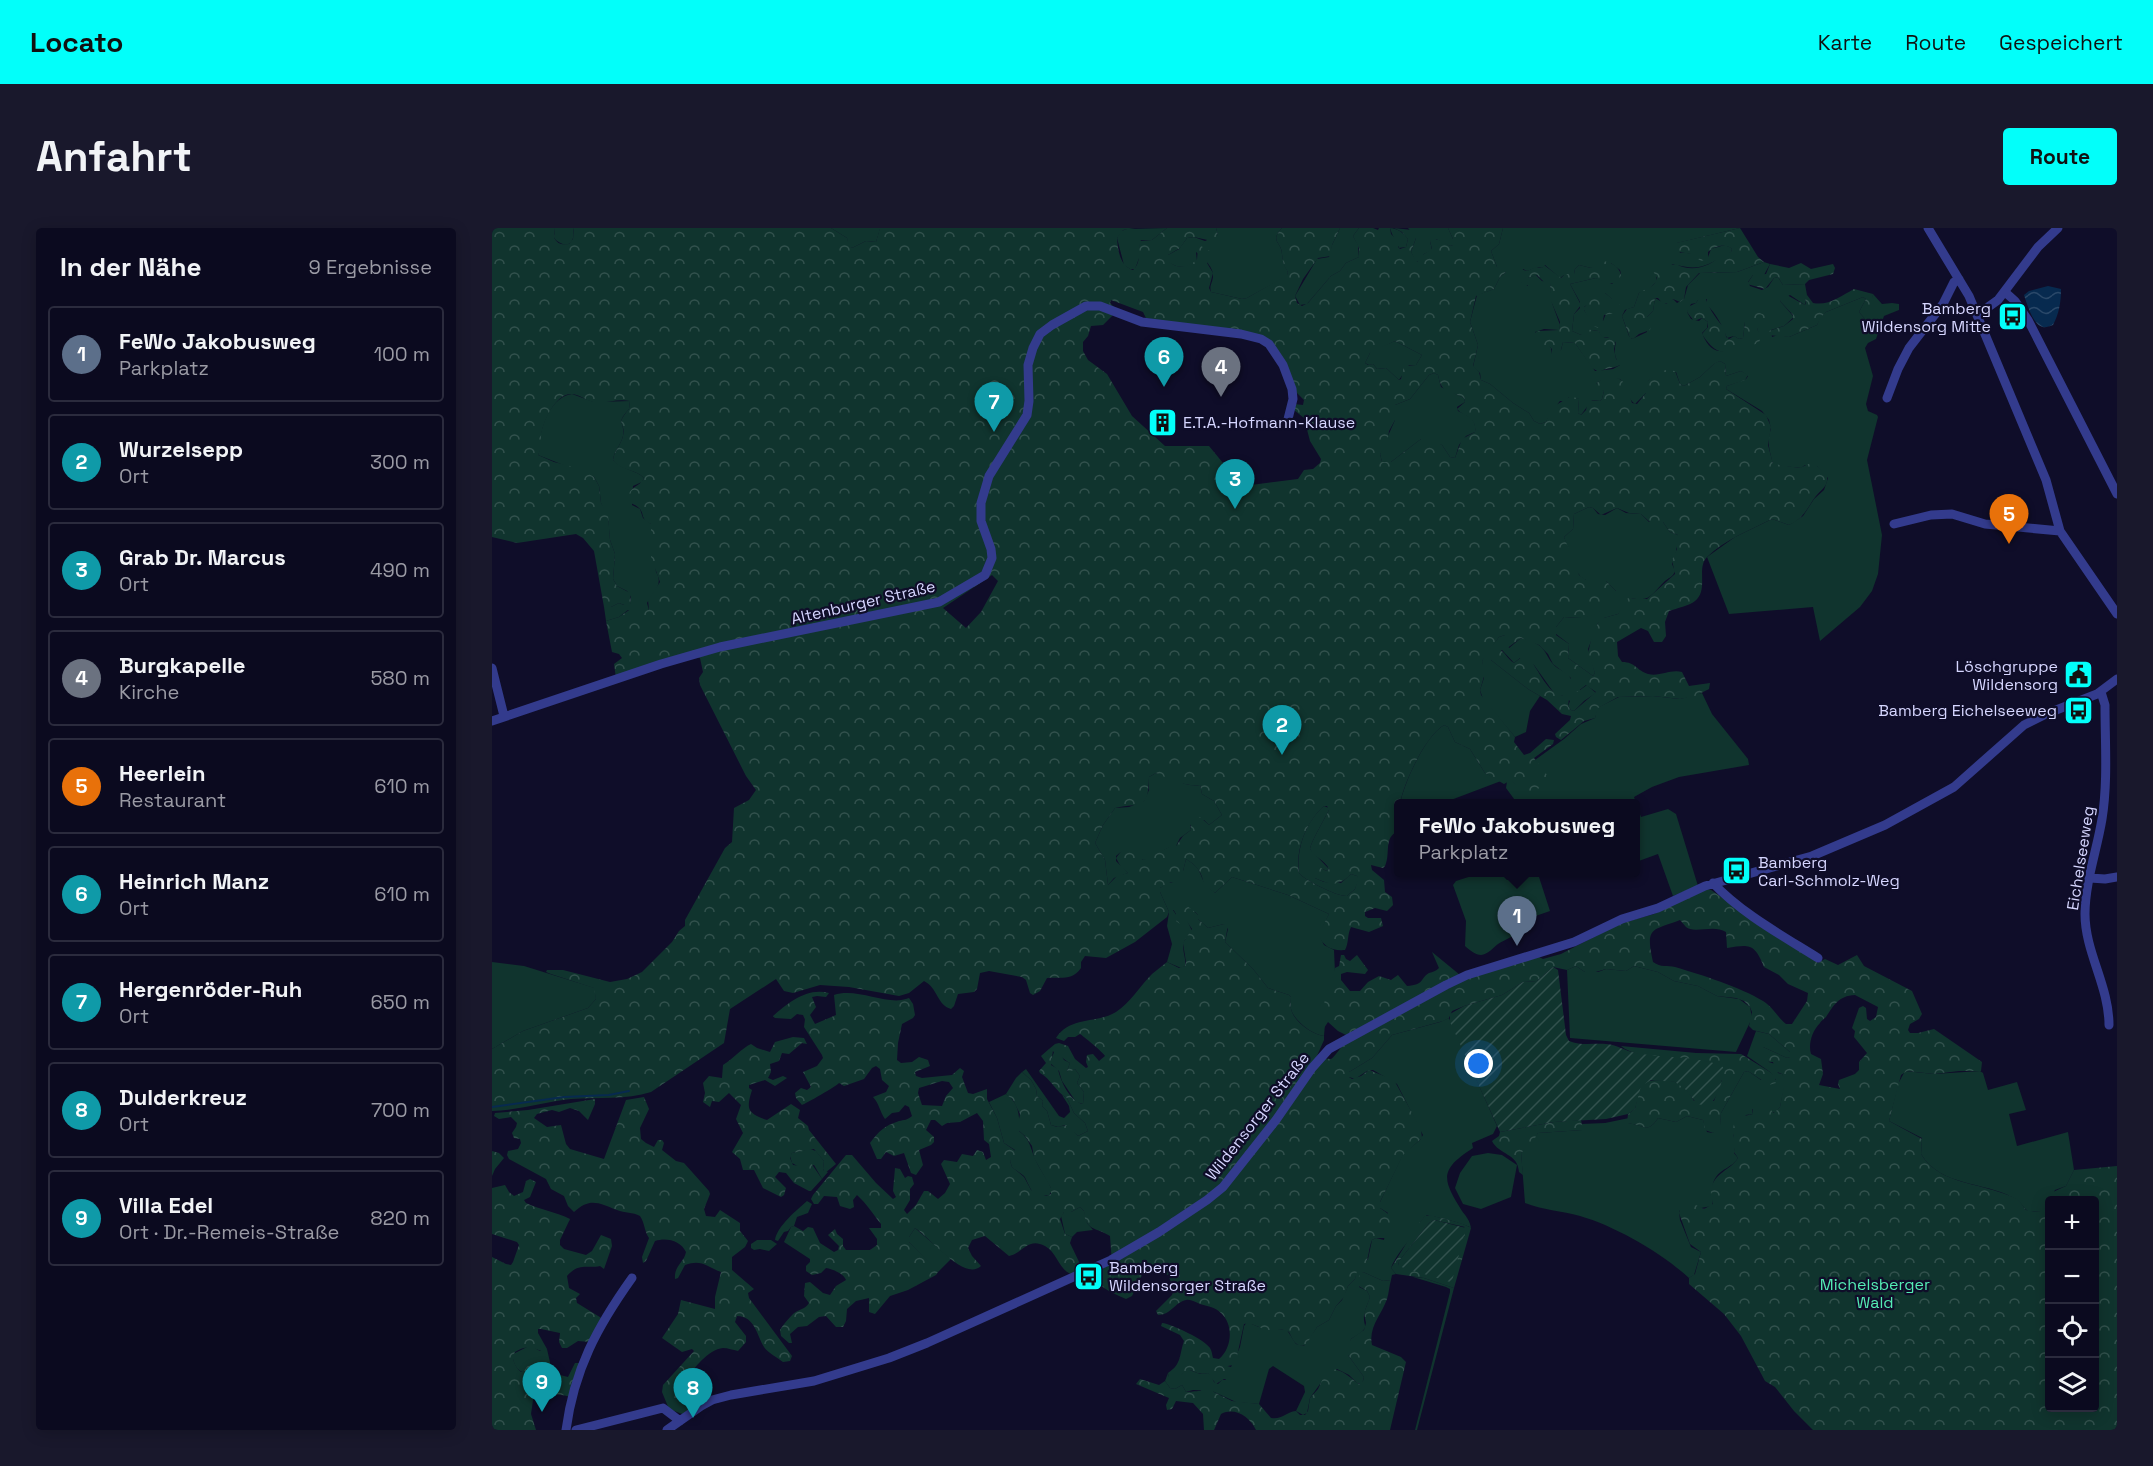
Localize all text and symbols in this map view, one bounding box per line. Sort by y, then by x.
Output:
text: Locato [30,24,123,60]
text: Karte [1818,29,1872,56]
text: Route [1905,29,1966,56]
text: Gespeichert [1999,29,2123,56]
button: Route [2003,128,2117,185]
text: Anfahrt [36,130,192,183]
text: In der Nähe [60,250,201,284]
text: 9 Ergebnisse [309,254,432,280]
place label: Bamberg Wildensorg Mitte [1861,298,1991,337]
bus stop icon: Bamberg Wildensorg Mitte [1996,301,2028,333]
text: FeWo Jakobusweg [119,327,316,355]
pin: 6 [1144,338,1184,387]
text: 1 [77,341,86,367]
text: 100 m [374,341,430,367]
pin: 4 [1202,348,1240,397]
text: Parkplatz [119,355,209,381]
pin: 7 [974,382,1014,432]
building icon: E.T.A.-Hofmann-Klause [1146,406,1178,438]
place label: E.T.A.-Hofmann-Klause [1183,412,1355,433]
text: Wurzelsepp [119,435,243,463]
text: 2 [76,449,87,475]
text: 300 m [370,449,430,475]
pin: 3 [1216,460,1254,509]
text: Ort [119,463,149,489]
pin: 5 [1990,494,2029,544]
text: Grab Dr. Marcus [119,543,286,571]
text: 3 [75,557,88,583]
text: 490 m [370,557,430,583]
text: Ort [119,571,149,597]
street label: Altenburger Straße [789,576,937,629]
text: Burgkapelle [119,651,246,679]
place label: Löschgruppe Wildensorg [1955,656,2058,695]
public building icon: Löschgruppe Wildensorg [2063,659,2095,691]
text: 4 [75,665,88,691]
text: 580 m [370,665,430,691]
text: Kirche [119,679,179,705]
bus stop icon: Bamberg Eichelseeweg [2062,694,2094,726]
place label: Bamberg Eichelseeweg [1878,700,2057,721]
pin: 2 [1262,706,1302,755]
text: Heerlein [119,759,205,787]
text: 5 [76,773,88,799]
text: 610 m [374,773,430,799]
text: Restaurant [119,787,226,813]
popup [1394,799,1640,877]
street label: Eichelseeweg [2062,804,2099,912]
text: FeWo Jakobusweg [1419,811,1615,839]
text: Parkplatz [1419,839,1509,865]
place label: Bamberg Carl-Schmolz-Weg [1758,852,1900,891]
bus stop icon: Bamberg Carl-Schmolz-Weg [1721,855,1753,887]
text: Heinrich Manz [119,867,269,895]
text: 6 [75,881,88,907]
text: 610 m [374,881,430,907]
text: Ort [119,895,149,921]
pin: 1 [1498,896,1536,946]
text: Hergenröder-Ruh [119,975,302,1003]
text: 7 [76,989,87,1015]
text: 650 m [371,989,430,1015]
text: Ort [119,1003,149,1029]
street label: Wildensorger Straße [1201,1048,1314,1185]
your location [1464,1049,1493,1078]
text: Dulderkreuz [119,1083,247,1111]
text: 8 [76,1097,88,1123]
text: 700 m [371,1097,430,1123]
text: Ort [119,1111,149,1137]
text: Villa Edel [119,1191,213,1219]
map controls [2045,1196,2099,1412]
button: + [2045,1196,2099,1250]
text: 9 [75,1205,88,1231]
text: 820 m [370,1205,430,1231]
text: Ort · Dr.-Remeis-Straße [119,1219,339,1245]
button: − [2045,1250,2099,1304]
place label: Bamberg Wildensorger Straße [1109,1257,1266,1296]
bus stop icon: Bamberg Wildensorger Straße [1072,1260,1104,1292]
park label: Michelsberger Wald [1820,1274,1930,1313]
button: locate [2045,1304,2099,1358]
button: layers [2045,1358,2099,1412]
pin: 9 [523,1362,562,1412]
pin: 8 [674,1368,712,1418]

